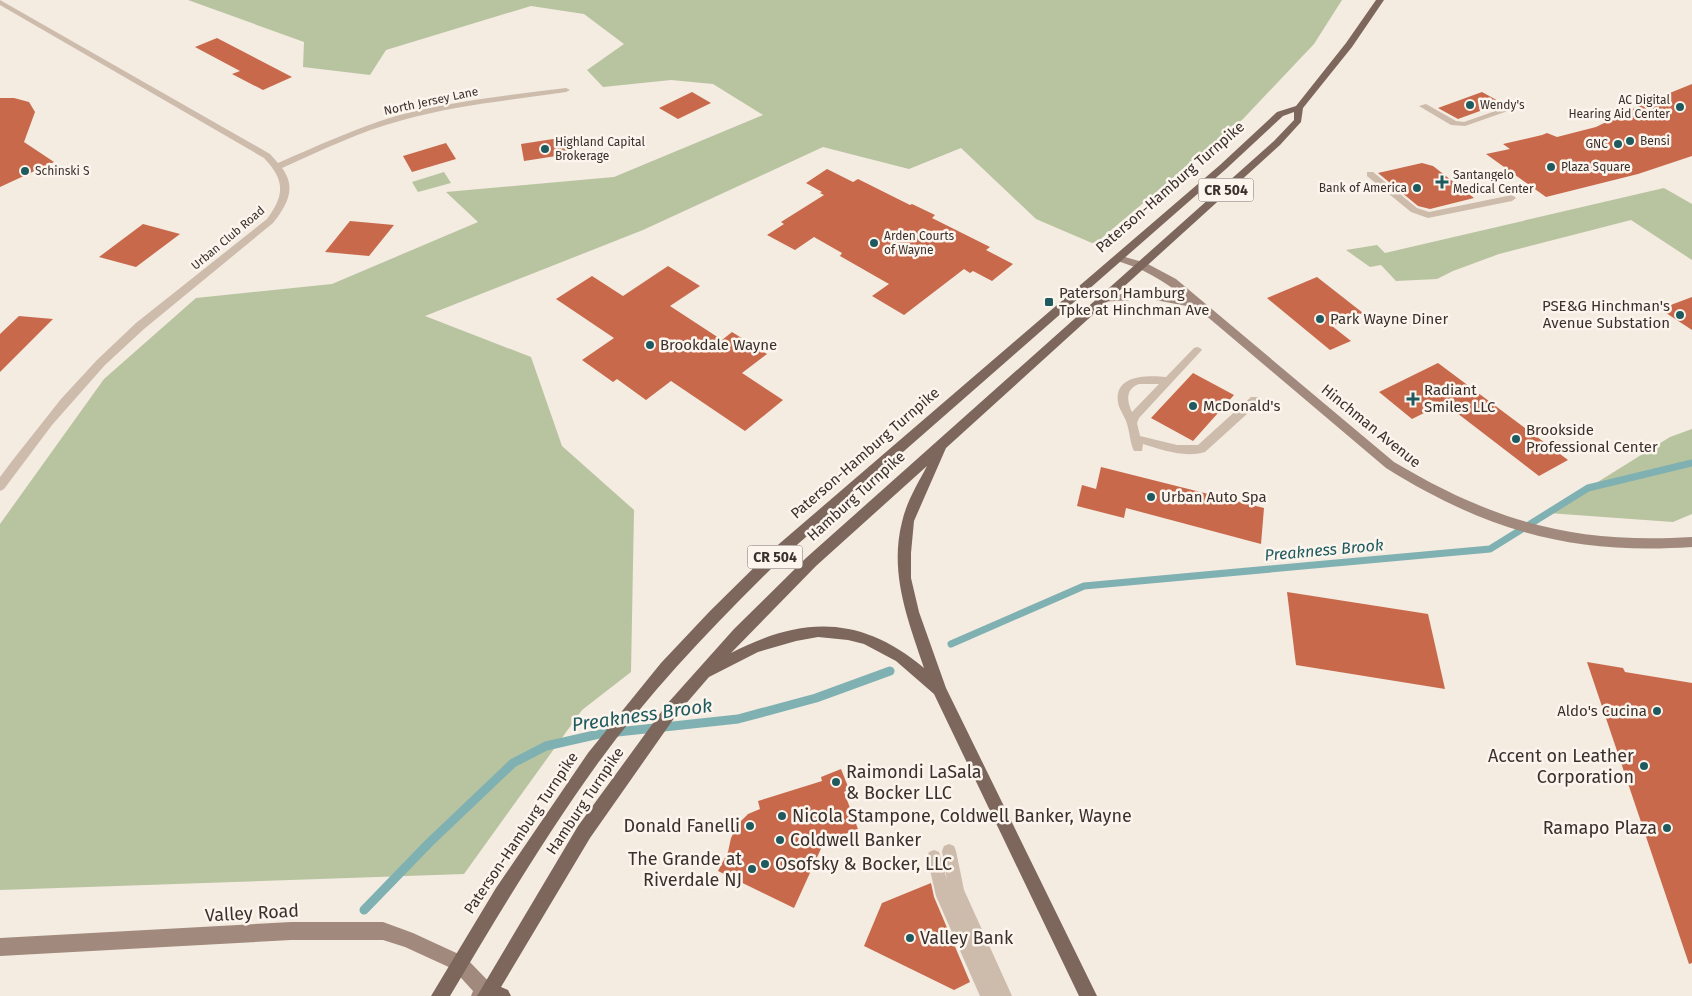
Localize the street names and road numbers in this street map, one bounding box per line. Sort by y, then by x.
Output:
street label: North Jersey Lane [383,84,479,118]
street label: Paterson-Hamburg Turnpike [1092,118,1248,256]
road number: CR 504 [1198,178,1254,202]
street label: Urban Club Road [188,203,268,273]
street label: Hinchman Avenue [1318,380,1424,472]
street label: Paterson-Hamburg Turnpike [787,384,943,522]
street label: Hamburg Turnpike [803,447,909,545]
road number: CR 504 [748,546,802,568]
street label: Hamburg Turnpike [542,744,628,858]
street label: Paterson-Hamburg Turnpike [460,749,582,917]
street label: Valley Road [204,900,300,926]

